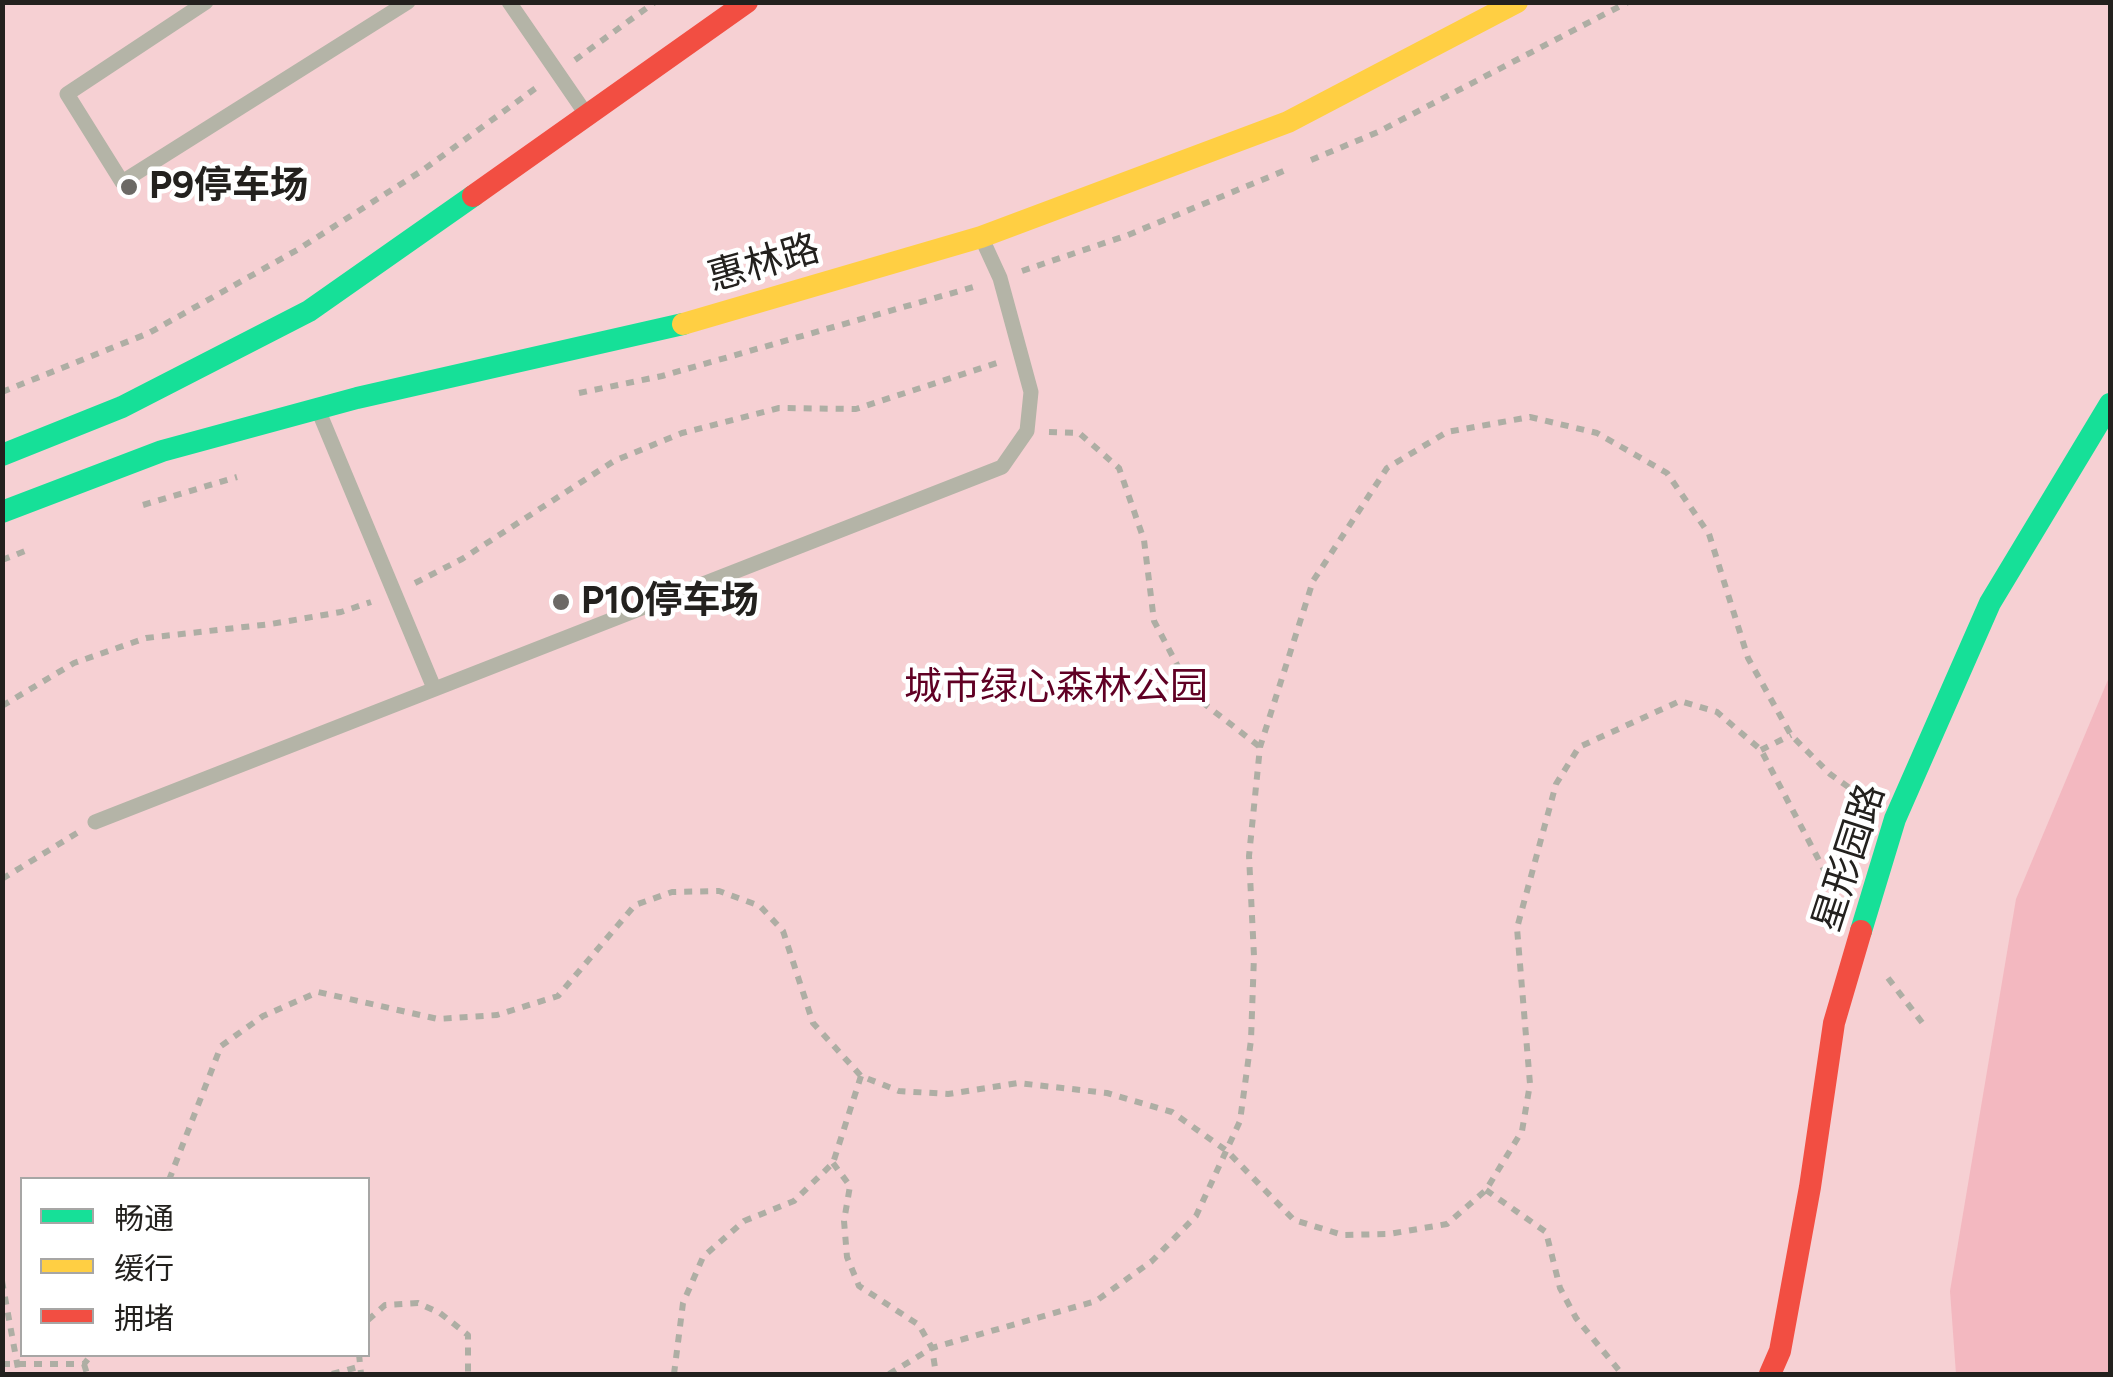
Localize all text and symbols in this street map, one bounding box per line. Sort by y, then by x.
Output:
place label: P9停车场 [149,164,308,210]
marker: P9停车场 [118,176,140,198]
street label: 惠林路 [703,226,825,302]
place label: P10停车场 [581,579,759,625]
marker: P10停车场 [550,591,572,613]
park label: 城市绿心森林公园 [904,665,1208,711]
street label: 星形园路 [1805,779,1895,937]
legend [20,1177,370,1357]
text: 畅通 [114,1200,174,1237]
text: 缓行 [114,1250,174,1287]
text: 拥堵 [114,1300,174,1337]

